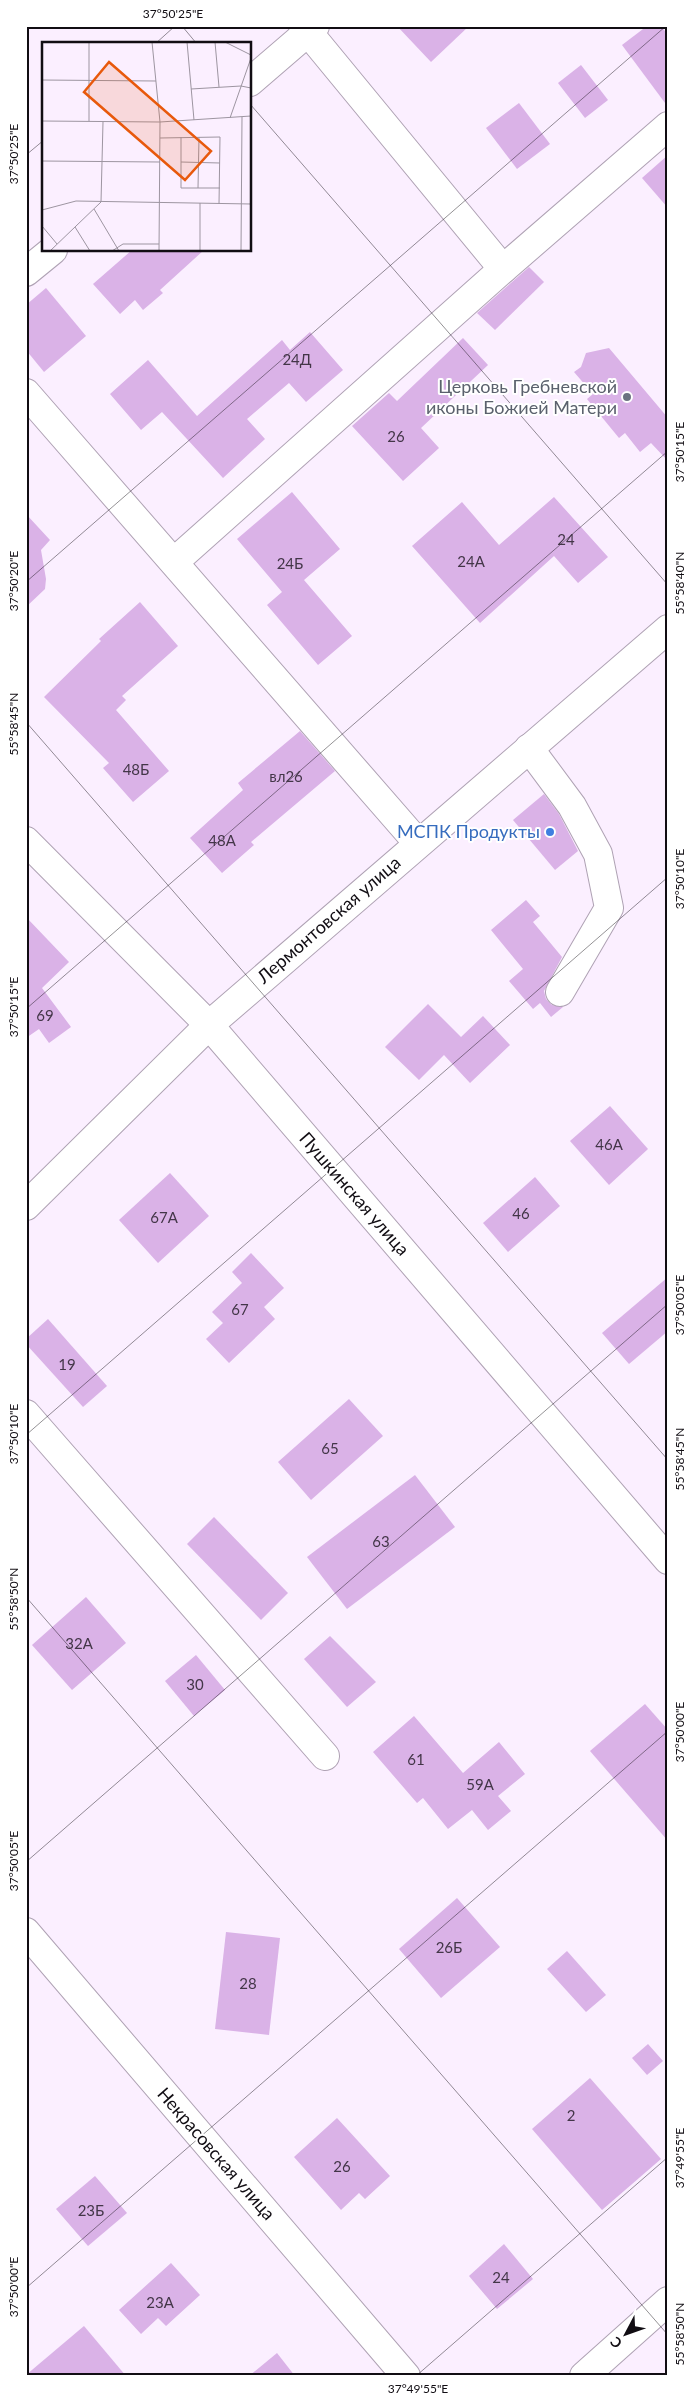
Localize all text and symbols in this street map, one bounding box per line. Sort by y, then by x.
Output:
text: 37°50'25"E [143,6,203,21]
inset map [42,42,251,251]
text: 37°50'25"E [6,124,21,184]
house number: 24Д [282,350,312,368]
place label: Церковь Гребневской иконы Божией Матери [426,375,617,418]
marker: Церковь Гребневской иконы Божией Матери [621,391,633,403]
text: 37°50'15"E [672,422,687,482]
house number: 26 [387,427,405,445]
house number: 24 [557,530,575,548]
text: 37°50'20"E [6,551,21,611]
house number: 24А [457,552,486,570]
text: 55°58'40"N [672,552,687,614]
house number: 24Б [277,554,303,572]
text: 55°58'45"N [6,693,21,755]
house number: 48Б [123,760,149,778]
house number: вл26 [269,767,303,785]
place label: МСПК Продукты [397,820,540,842]
marker: МСПК Продукты [544,826,556,838]
house number: 48А [208,831,237,849]
text: 37°50'10"E [672,849,687,909]
street label: Лермонтовская улица [251,851,405,988]
text: 37°50'15"E [6,977,21,1037]
house number: 69 [36,1006,54,1024]
street label: Пушкинская улица [295,1127,414,1260]
house number: 46А [595,1135,624,1153]
house number: 46 [512,1204,530,1222]
house number: 67А [150,1208,179,1226]
text: 37°50'05"E [672,1275,687,1335]
house number: 67 [231,1300,249,1318]
house number: 19 [58,1355,76,1373]
text: 37°50'10"E [6,1404,21,1464]
text: 55°58'45"N [672,1428,687,1490]
house number: 65 [321,1439,339,1457]
house number: 63 [372,1532,390,1550]
text: 55°58'50"N [6,1568,21,1630]
house number: 32А [65,1634,94,1652]
house number: 30 [186,1675,204,1693]
text: 37°50'00"E [672,1702,687,1762]
house number: 61 [407,1750,425,1768]
house number: 59А [466,1775,495,1793]
text: 37°50'05"E [6,1831,21,1891]
house number: 26Б [436,1938,462,1956]
house number: 28 [239,1974,257,1992]
street label: Некрасовская улица [153,2083,280,2224]
house number: 2 [567,2106,575,2124]
text: 37°49'55"E [672,2128,687,2188]
house number: 26 [333,2157,351,2175]
house number: 23Б [78,2201,104,2219]
text: 37°50'00"E [6,2257,21,2317]
house number: 24 [492,2268,510,2286]
house number: 23А [146,2293,175,2311]
text: 55°58'50"N [672,2303,687,2365]
north arrow [602,2310,652,2360]
text: С [606,2333,625,2352]
text: 37°49'55"E [388,2381,448,2396]

